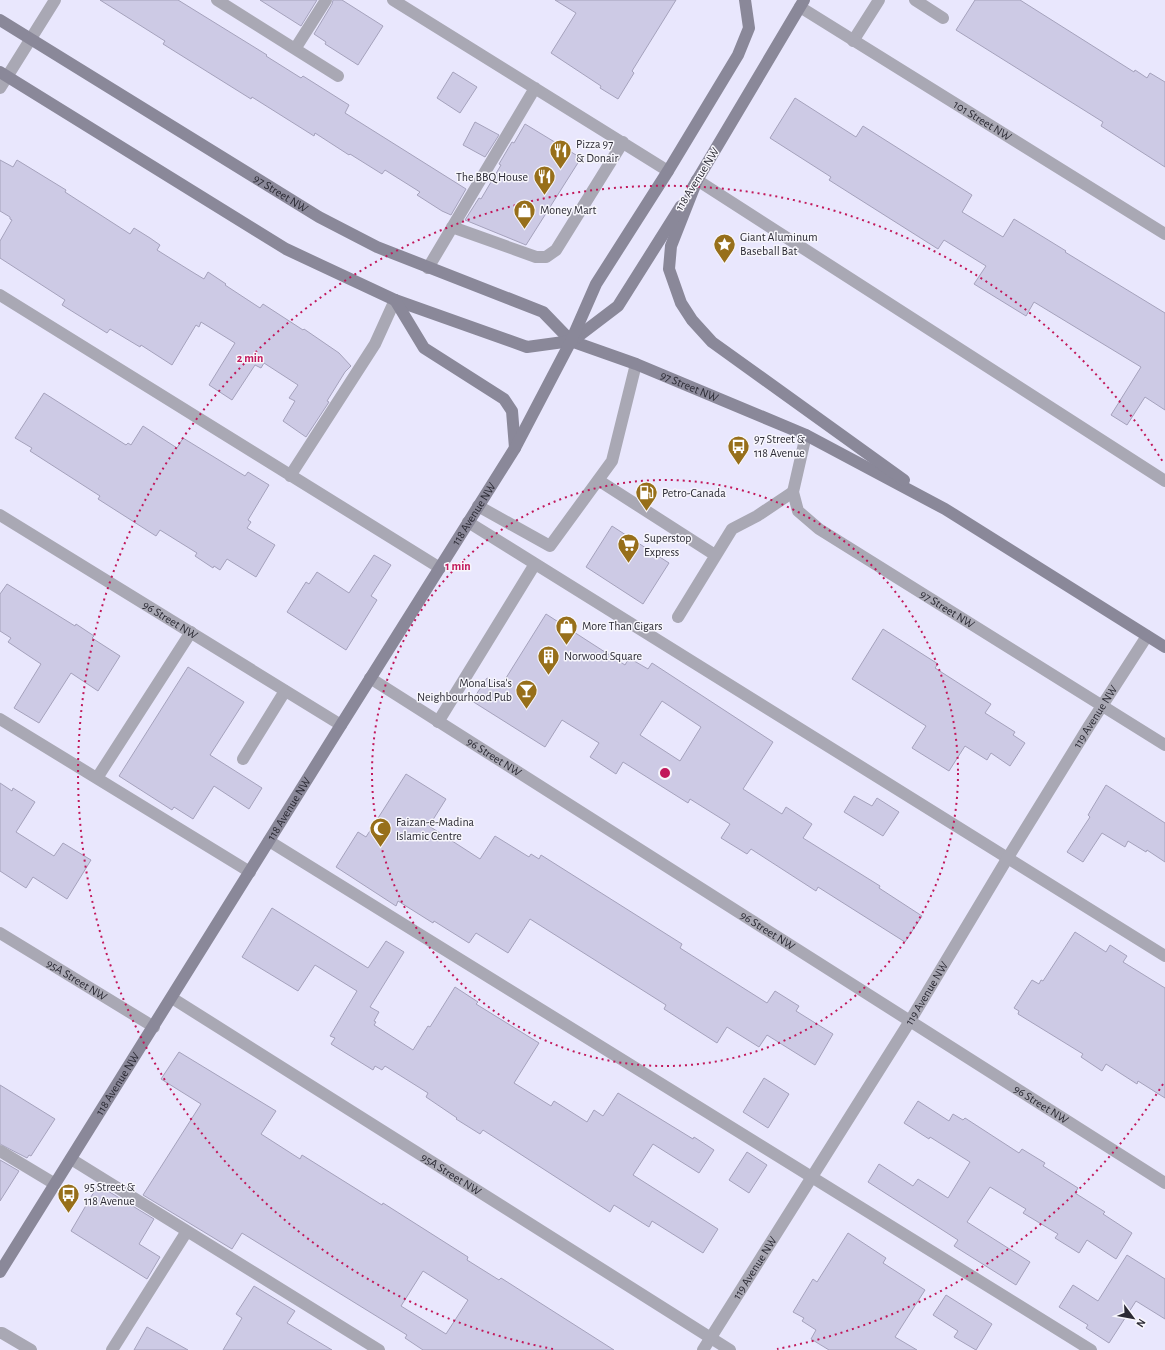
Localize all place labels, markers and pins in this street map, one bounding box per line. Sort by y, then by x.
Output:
restaurant icon: Pizza 97 & Donair [547,138,573,171]
place label: Pizza 97 & Donair [576,138,618,164]
restaurant icon: The BBQ House [531,164,557,197]
place label: The BBQ House [456,171,528,184]
shop icon: Money Mart [512,197,538,230]
place label: Money Mart [540,204,596,217]
place icon: Giant Aluminum Baseball Bat [712,231,738,264]
place label: Giant Aluminum Baseball Bat [740,231,818,257]
bus stop icon: 97 Street & 118 Avenue [725,433,751,466]
place label: 97 Street & 118 Avenue [754,433,806,459]
fuel station icon: Petro-Canada [633,480,659,513]
place label: Petro-Canada [662,487,726,499]
supermarket icon: Superstop Express [615,532,641,565]
place label: Superstop Express [644,532,691,558]
shop icon: More Than Cigars [554,613,580,646]
place label: More Than Cigars [582,620,663,632]
building icon: Norwood Square [535,643,561,676]
place label: Norwood Square [564,650,642,662]
place label: Mona Lisa's Neighbourhood Pub [417,677,512,703]
bar icon: Mona Lisa's Neighbourhood Pub [514,677,540,710]
centre of rings [658,766,672,780]
mosque icon: Faizan-e-Madina Islamic Centre [368,816,394,849]
place label: Faizan-e-Madina Islamic Centre [396,816,475,842]
bus stop icon: 95 Street & 118 Avenue [55,1181,81,1214]
place label: 95 Street & 118 Avenue [84,1181,136,1207]

